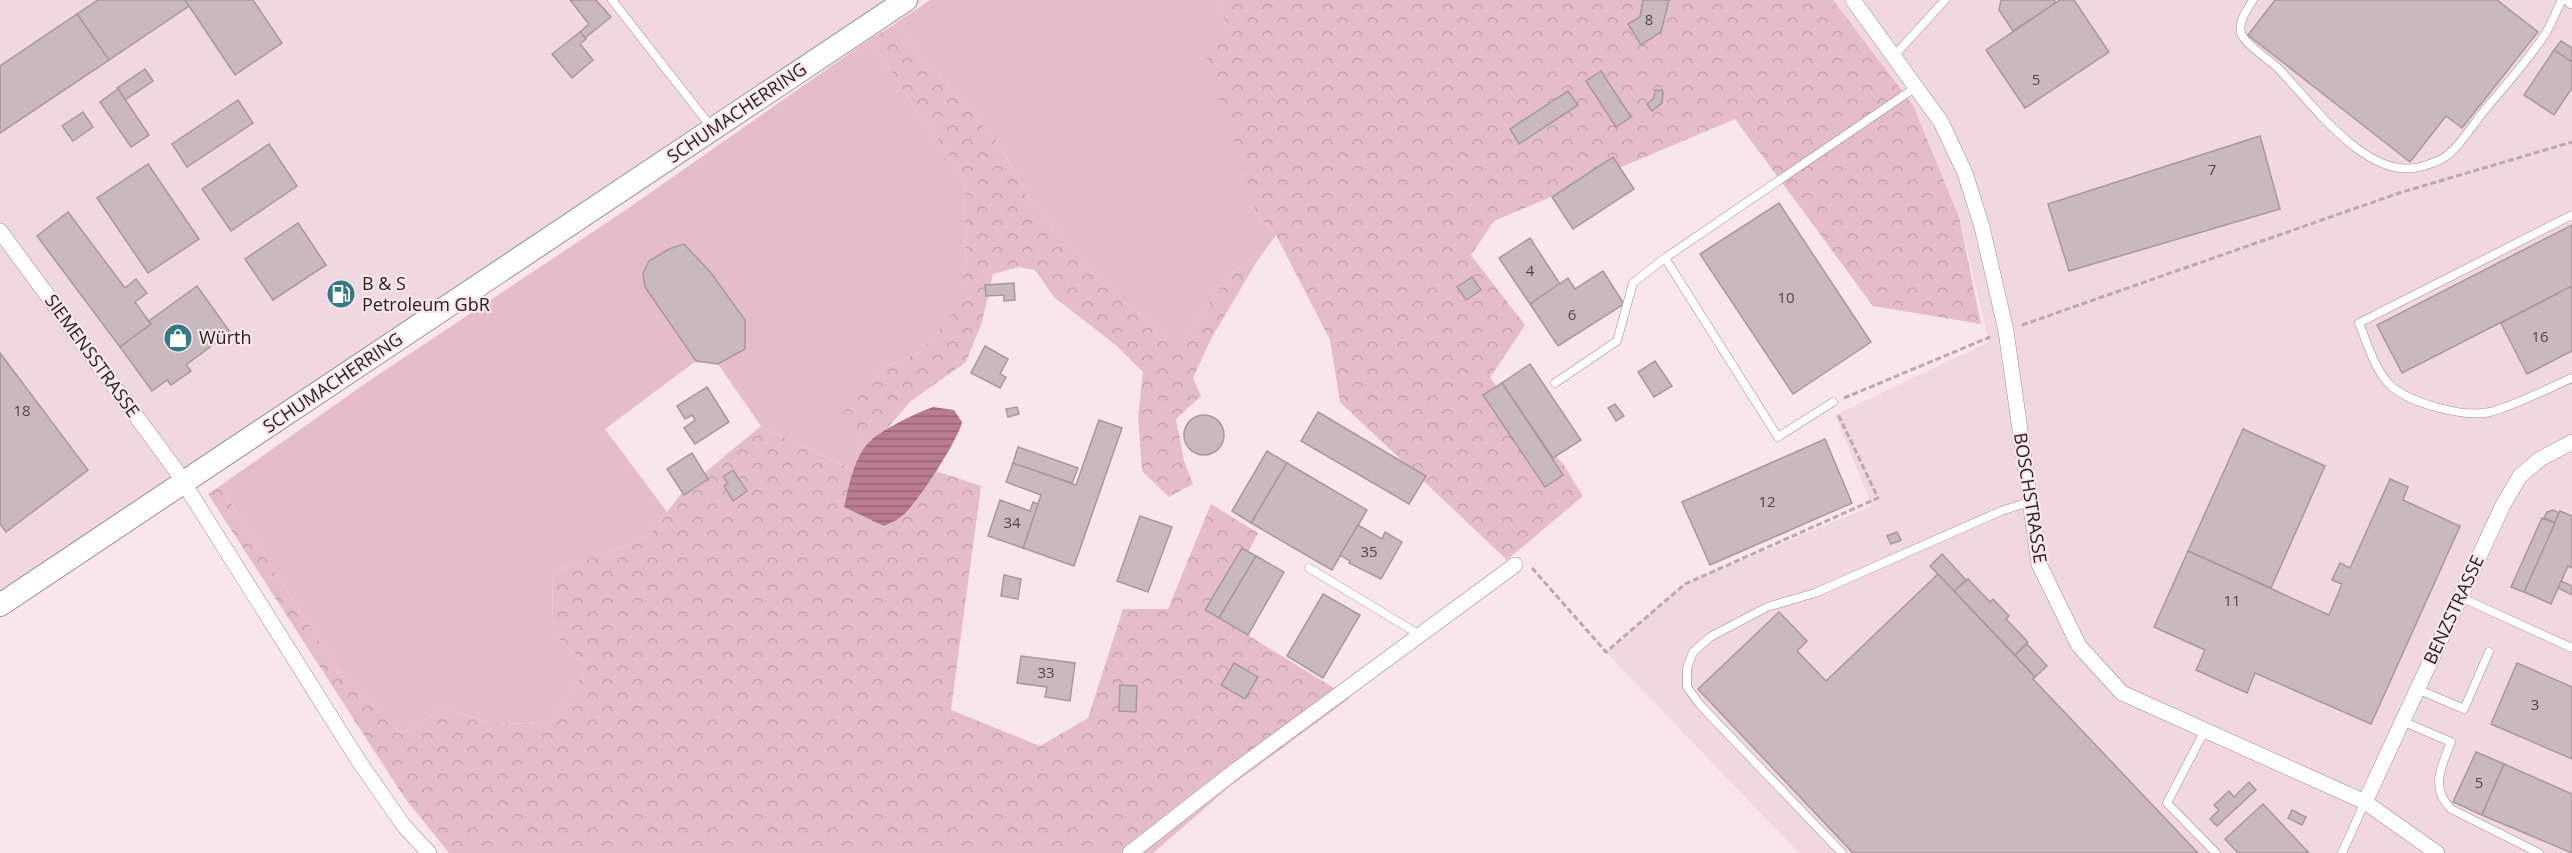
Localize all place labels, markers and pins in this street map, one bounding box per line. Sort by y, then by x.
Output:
place label: B & S Petroleum GbR [362,271,490,316]
fuel station icon: B & S Petroleum GbR [325,278,357,310]
shop icon: Würth [162,322,194,354]
place label: Würth [199,325,251,349]

